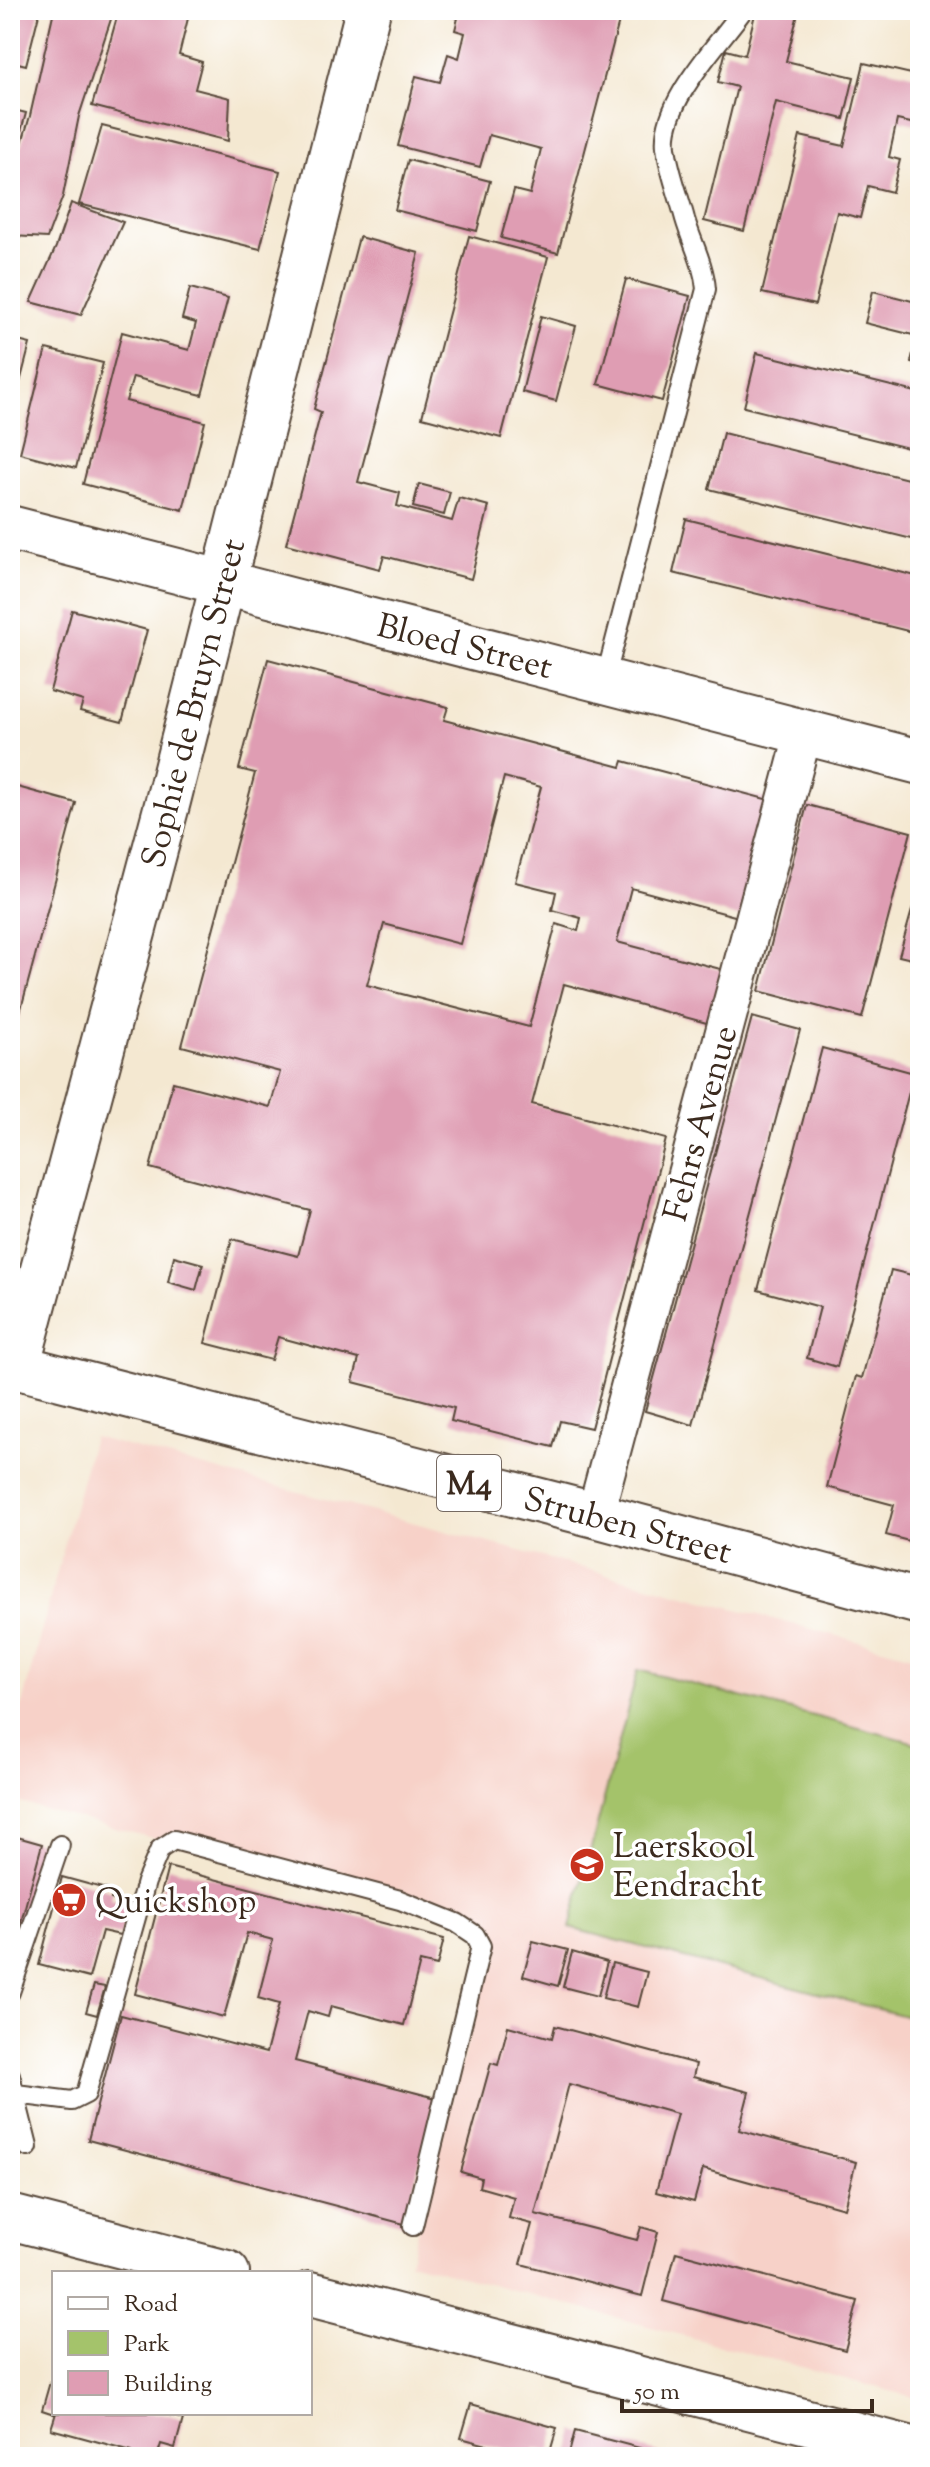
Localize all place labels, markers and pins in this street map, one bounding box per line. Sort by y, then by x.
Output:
place label: Laerskool Eendracht [613,1824,763,1912]
school or university icon: Laerskool Eendracht [568,1846,606,1884]
place label: Quickshop [95,1879,256,1928]
supermarket icon: Quickshop [50,1881,88,1919]

